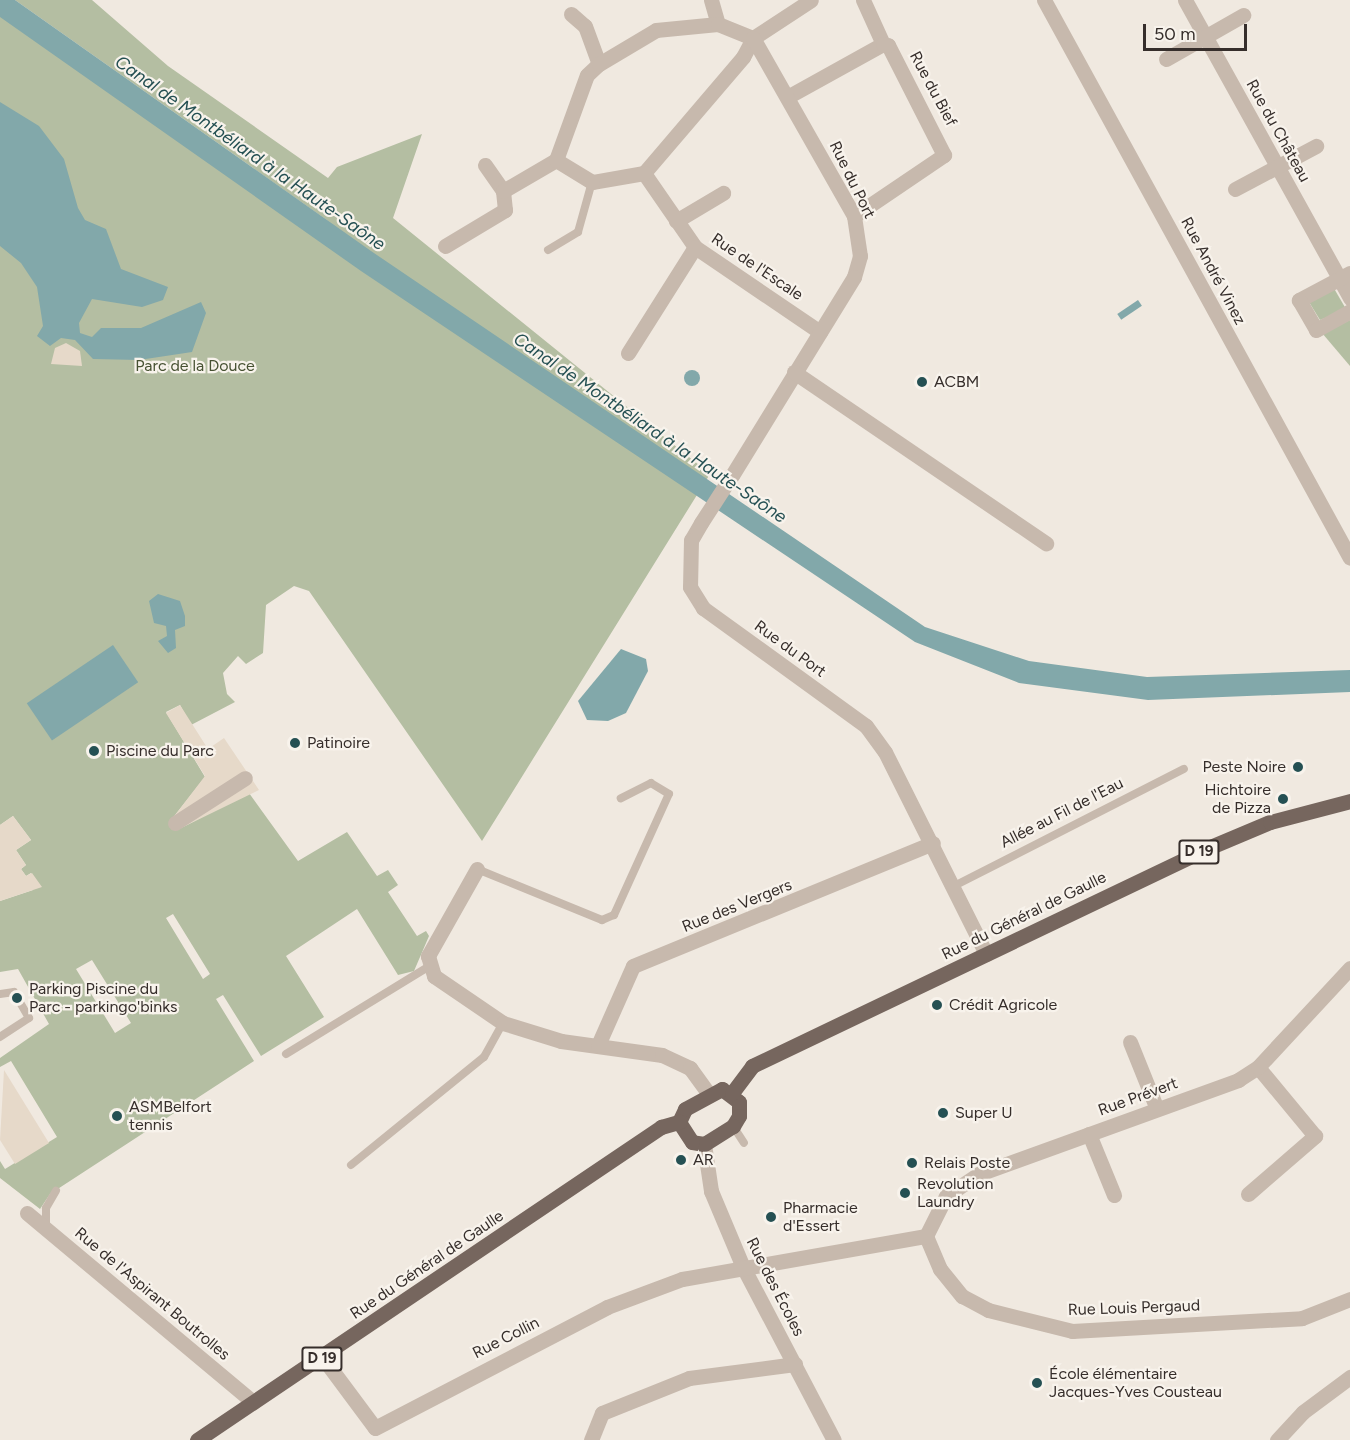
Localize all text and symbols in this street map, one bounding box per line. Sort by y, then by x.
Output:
scale bar [1146,12,1250,50]
text: 50 m [1154,23,1196,45]
street label: Rue du Bief [905,48,961,130]
water label: Canal de Montbéliard à la Haute-Saône [111,51,389,255]
street label: Rue du Château [1242,76,1314,186]
street label: Rue du Port [825,138,879,222]
street label: Rue André Vinez [1177,214,1249,328]
street label: Rue de l'Escale [708,229,806,305]
water label: Canal de Montbéliard à la Haute-Saône [509,328,791,528]
park label: Parc de la Douce [135,356,255,376]
place label: ACBM [934,372,979,392]
marker: ACBM [915,375,929,389]
street label: Rue du Port [750,617,830,681]
place label: Patinoire [307,733,370,753]
marker: Patinoire [288,736,302,750]
place label: Piscine du Parc [106,741,214,761]
marker: Piscine du Parc [87,744,101,758]
place label: Peste Noire [1202,757,1286,777]
marker: Peste Noire [1291,760,1305,774]
street label: Allée au Fil de l'Eau [997,774,1127,852]
place label: Hichtoire de Pizza [1205,780,1271,818]
marker: Hichtoire de Pizza [1276,792,1290,806]
road number: D 19 [1178,840,1220,864]
street label: Rue du Général de Gaulle [939,868,1109,964]
street label: Rue des Vergers [679,875,795,937]
place label: Parking Piscine du Parc - parkingo'binks [29,979,177,1017]
marker: Parking Piscine du Parc - parkingo'binks [10,991,24,1005]
place label: Crédit Agricole [949,995,1057,1015]
marker: Crédit Agricole [930,998,944,1012]
street label: Rue Prévert [1096,1074,1180,1120]
place label: ASMBelfort tennis [129,1097,212,1135]
place label: Super U [955,1103,1013,1123]
marker: Super U [936,1106,950,1120]
marker: ASMBelfort tennis [110,1109,124,1123]
place label: AR [693,1150,714,1170]
marker: AR [674,1153,688,1167]
place label: Relais Poste [924,1153,1010,1173]
marker: Relais Poste [905,1156,919,1170]
place label: Revolution Laundry [917,1174,993,1212]
marker: Revolution Laundry [898,1186,912,1200]
place label: Pharmacie d'Essert [783,1198,858,1236]
street label: Rue du Général de Gaulle [347,1207,507,1323]
marker: Pharmacie d'Essert [764,1210,778,1224]
street label: Rue de l'Aspirant Boutrolles [71,1224,233,1364]
street label: Rue des Écoles [742,1234,808,1340]
street label: Rue Louis Pergaud [1068,1296,1200,1320]
street label: Rue Collin [470,1313,542,1363]
road number: D 19 [301,1347,343,1371]
place label: École élémentaire Jacques-Yves Cousteau [1049,1364,1222,1402]
marker: École élémentaire Jacques-Yves Cousteau [1030,1376,1044,1390]

